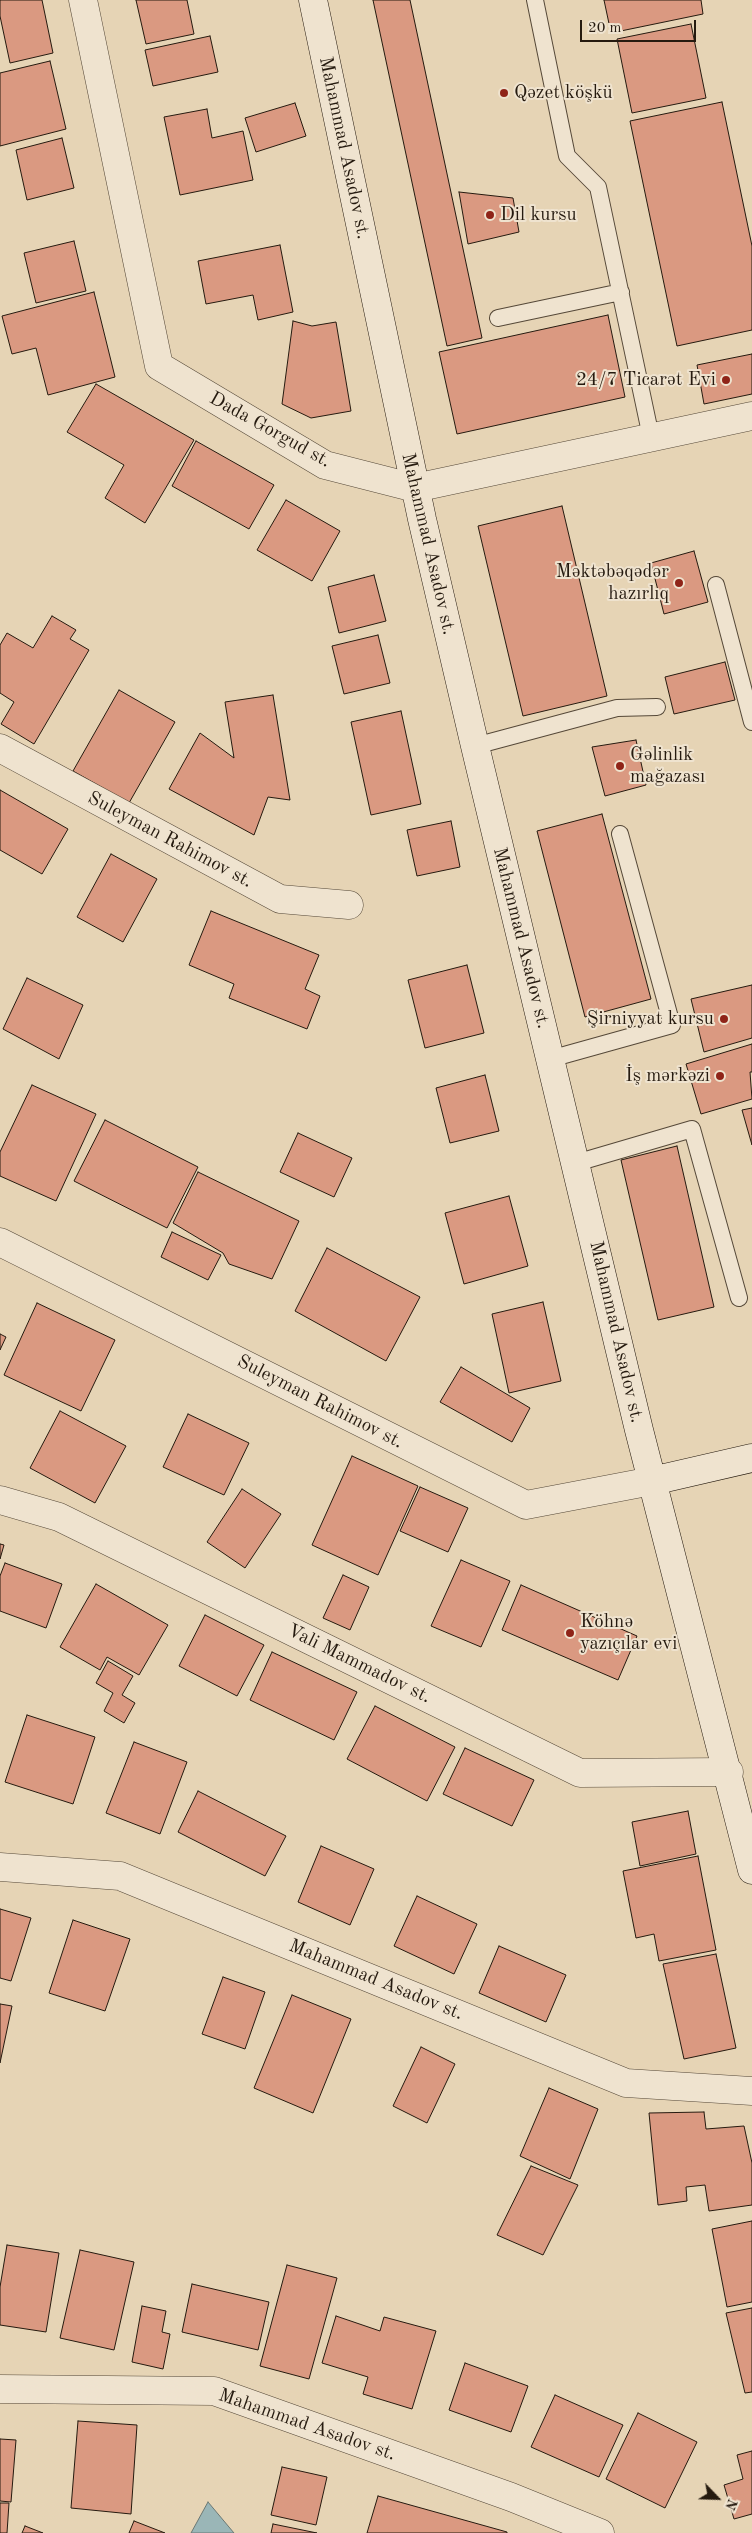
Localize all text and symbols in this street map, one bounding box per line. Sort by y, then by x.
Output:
scale bar [582,10,698,42]
text: 20 m [588,21,622,36]
street label: Mahammad Asadov st. [314,55,374,241]
place label: Qəzet köşkü [514,82,613,104]
marker: Qəzet köşkü [498,87,510,99]
place label: Dil kursu [500,204,577,226]
marker: Dil kursu [484,209,496,221]
place label: 24/7 Ticarət Evi [576,369,716,391]
marker: 24/7 Ticarət Evi [720,374,732,386]
street label: Dada Gorgud st. [205,387,335,473]
street label: Mahammad Asadov st. [396,451,460,637]
place label: Məktəbəqədər hazırlıq [556,561,669,605]
marker: Məktəbəqədər hazırlıq [673,577,685,589]
place label: Gəlinlik mağazası [630,744,705,788]
marker: Gəlinlik mağazası [614,760,626,772]
street label: Suleyman Rahimov st. [84,787,256,893]
street label: Mahammad Asadov st. [487,845,555,1031]
place label: Şirniyyat kursu [587,1008,714,1030]
marker: Şirniyyat kursu [718,1013,730,1025]
place label: İş mərkəzi [625,1065,710,1087]
marker: İş mərkəzi [714,1070,726,1082]
street label: Mahammad Asadov st. [584,1239,648,1425]
street label: Suleyman Rahimov st. [233,1350,407,1454]
place label: Köhnə yazıçılar evi [580,1611,677,1655]
street label: Vali Mammadov st. [283,1619,435,1709]
marker: Köhnə yazıçılar evi [564,1627,576,1639]
street label: Mahammad Asadov st. [285,1935,467,2025]
street label: Mahammad Asadov st. [215,2384,399,2466]
north arrow [692,2473,742,2523]
text: N [722,2496,739,2512]

